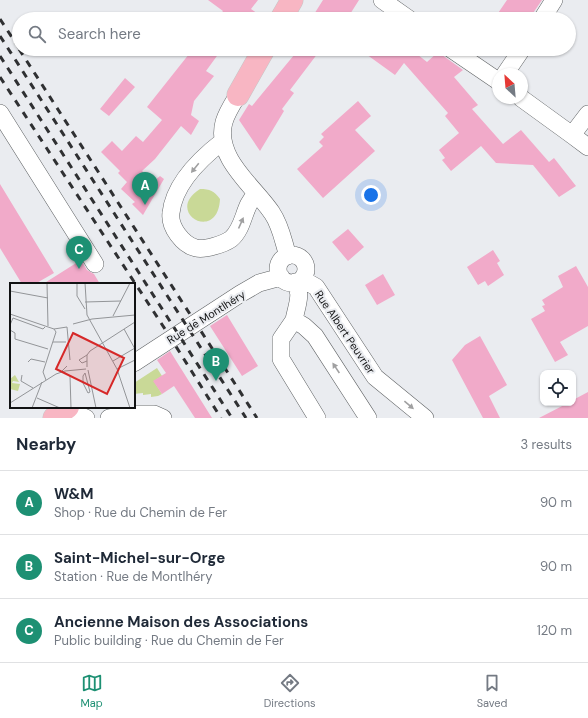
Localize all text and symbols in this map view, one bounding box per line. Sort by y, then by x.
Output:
search box [12,12,576,56]
icon: search [26,23,48,45]
text: Search here [58,24,141,44]
north arrow [492,68,528,104]
one-way arrow [190,162,199,173]
pin: A [132,172,158,205]
your location [361,185,381,205]
one-way arrow [238,218,244,229]
pin: C [66,236,92,269]
inset map [10,283,135,408]
street label: Rue de Montlhéry [164,287,248,347]
street label: Rue Albert Peuvrier [312,288,378,376]
pin: B [203,348,229,381]
one-way arrow [332,363,340,374]
map controls [540,370,576,406]
button: locate [540,370,576,406]
one-way arrow [404,401,415,410]
text: Nearby [16,433,76,455]
text: 3 results [520,436,572,453]
text: W&M [54,484,94,504]
text: A [24,494,34,511]
text: 90 m [540,494,572,511]
text: Shop · Rue du Chemin de Fer [54,504,227,521]
text: Saint-Michel-sur-Orge [54,548,225,568]
text: B [25,558,33,575]
text: 90 m [540,558,572,575]
text: Station · Rue de Montlhéry [54,568,212,585]
text: Ancienne Maison des Associations [54,612,308,632]
text: C [24,622,34,639]
text: 120 m [537,622,572,639]
text: Public building · Rue du Chemin de Fer [54,632,284,649]
tab: Map [81,672,103,710]
tab: Directions [264,672,316,710]
tab: Saved [477,672,507,710]

